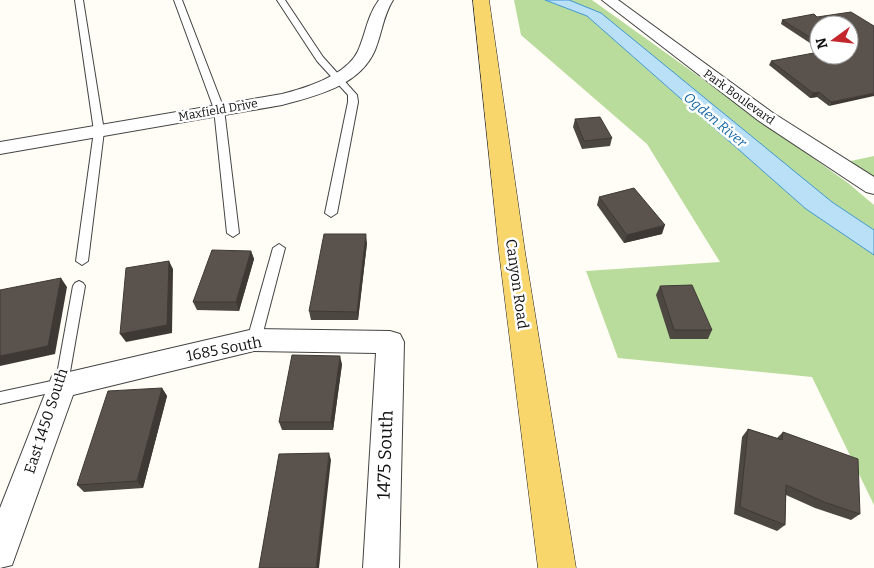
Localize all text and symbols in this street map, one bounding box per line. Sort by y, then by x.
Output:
north arrow [809,15,859,65]
text: N [812,36,832,51]
street label: Park Boulevard [701,67,777,127]
water label: Ogden River [680,89,751,152]
street label: Maxfield Drive [177,96,259,124]
street label: Canyon Road [502,238,532,330]
street label: 1685 South [185,333,264,365]
street label: East 1450 South [20,365,72,476]
street label: 1475 South [372,410,398,500]

